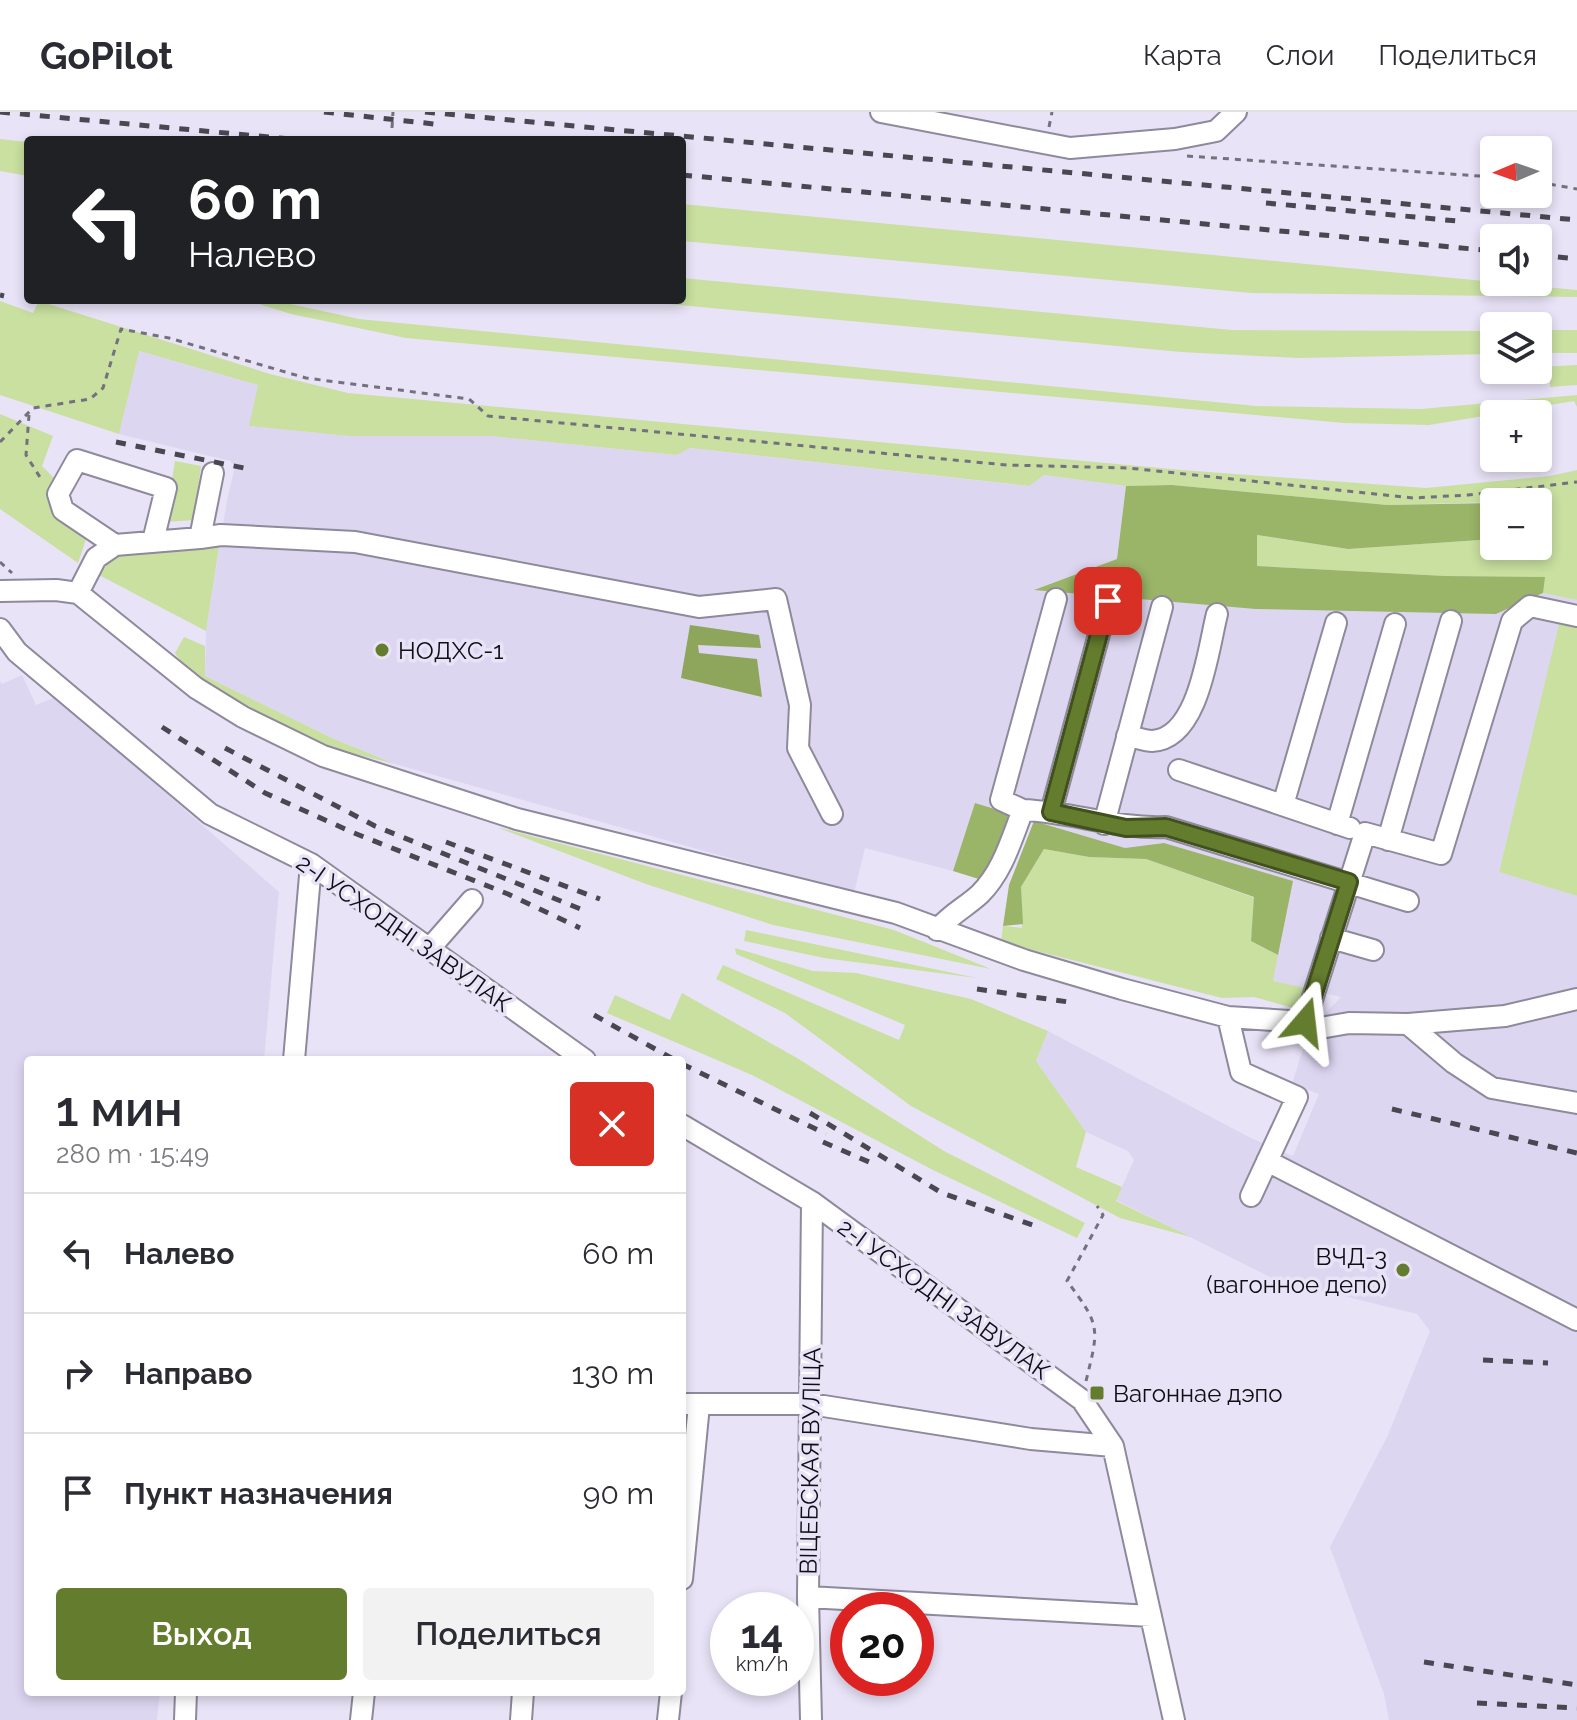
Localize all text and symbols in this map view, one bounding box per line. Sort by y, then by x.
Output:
text: GoPilot [40,33,173,78]
text: Карта [1143,39,1222,72]
text: Слои [1266,39,1334,72]
text: Поделиться [1378,39,1537,72]
north arrow [1480,136,1552,208]
map controls [1480,136,1552,560]
text: 60 m [188,166,322,232]
icon: left [56,168,160,272]
button: sound [1480,224,1552,296]
text: Налево [188,233,316,275]
button: layers [1480,312,1552,384]
button: + [1480,400,1552,472]
button: − [1480,488,1552,560]
pin [1074,567,1142,635]
icon: arrive [1086,579,1130,623]
place label: НОДХС-1 [398,636,504,665]
marker: НОДХС-1 [373,641,391,659]
street label: 2-І УСХОДНІ ЗАВУЛАК [291,848,517,1018]
position arrow [1263,980,1347,1064]
text: 1 мин [56,1081,183,1137]
button: close [570,1082,654,1166]
text: 280 m · 15:49 [56,1139,209,1169]
street label: 2-І УСХОДНІ ЗАВУЛАК [832,1212,1056,1386]
icon: left [56,1231,100,1275]
text: Налево [124,1236,234,1271]
text: 60 m [582,1236,654,1271]
place label: ВЧД-3 (вагонное депо) [1206,1242,1387,1299]
marker: ВЧД-3 (вагонное депо) [1394,1261,1412,1279]
street label: ВІЦЕБСКАЯ ВУЛІЦА [794,1347,826,1575]
icon: right [56,1351,100,1395]
text: Направо [124,1356,253,1391]
text: 130 m [572,1356,654,1391]
place label: Вагоннае дэпо [1113,1379,1283,1408]
marker: Вагоннае дэпо [1088,1384,1106,1402]
icon: arrive [56,1471,100,1515]
text: Пункт назначения [124,1476,393,1511]
text: 90 m [583,1476,654,1511]
button: Выход [56,1588,347,1680]
button: Поделиться [363,1588,654,1680]
speed limit sign: 20 [830,1592,934,1696]
text: 14 [741,1610,783,1657]
text: km/h [736,1652,788,1676]

